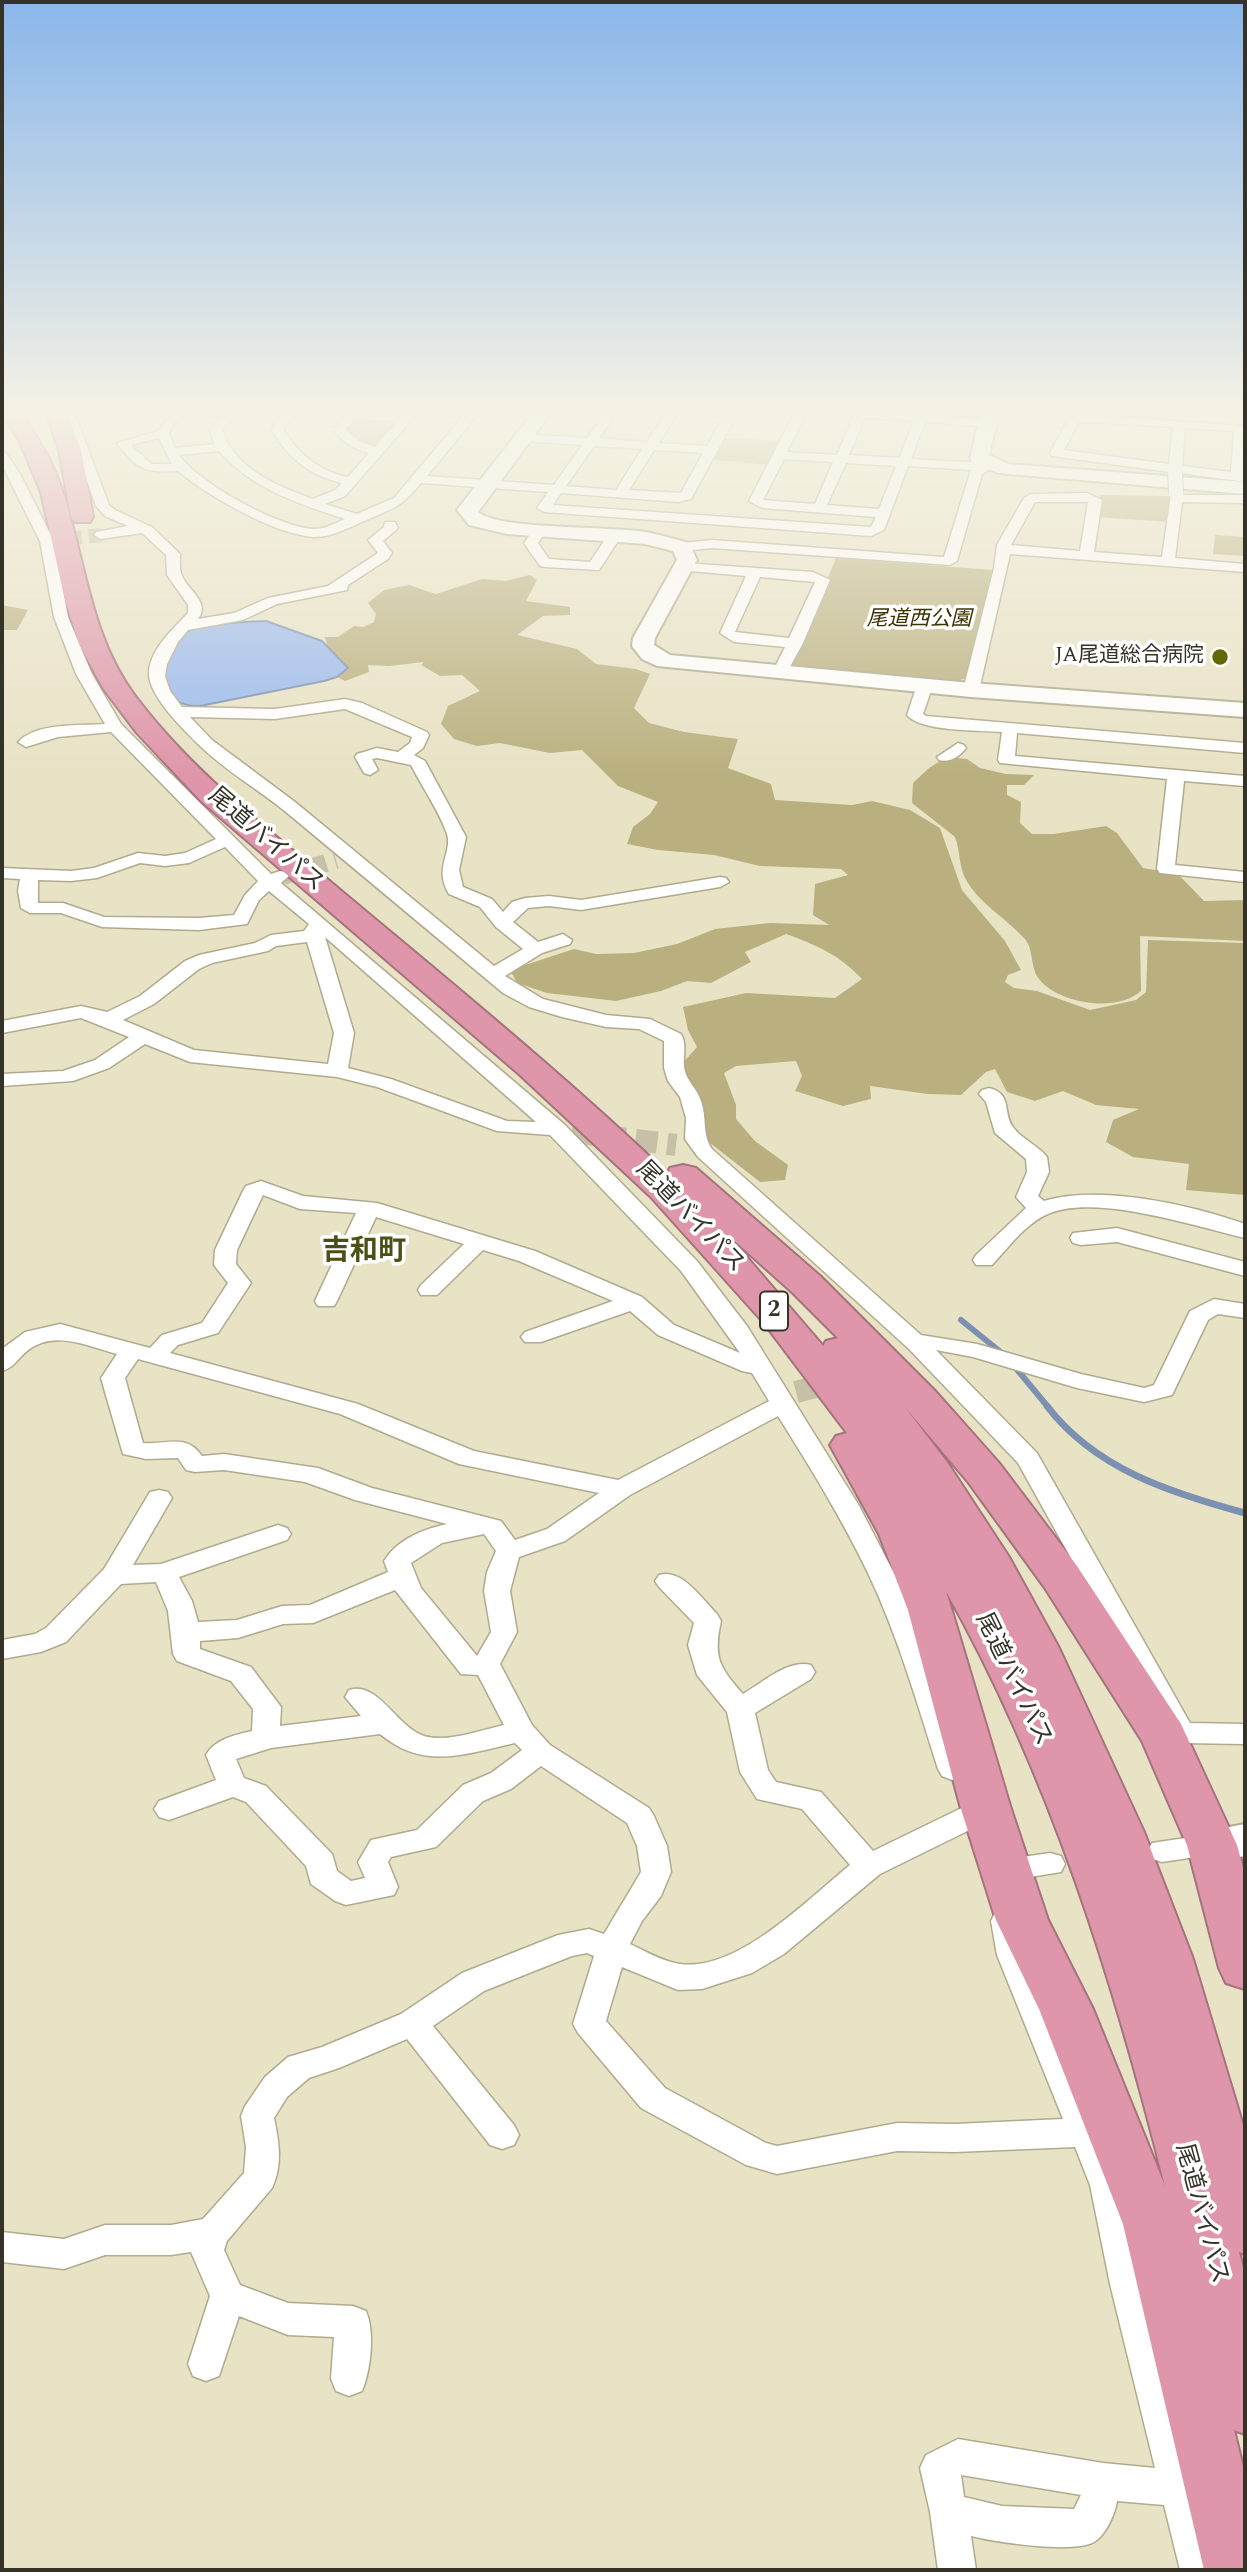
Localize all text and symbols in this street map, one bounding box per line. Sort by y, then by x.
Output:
park label: 尾道西公園 [867,608,971,634]
place label: JA尾道総合病院 [1055,644,1204,670]
marker: JA尾道総合病院 [1210,647,1230,667]
street label: 尾道バイパス [201,783,329,899]
street label: 尾道バイパス [629,1156,749,1280]
district label: 吉和町 [322,1237,406,1271]
road number: 2 [760,1292,788,1330]
street label: 尾道バイパス [967,1609,1057,1751]
street label: 尾道バイパス [1167,2141,1233,2287]

